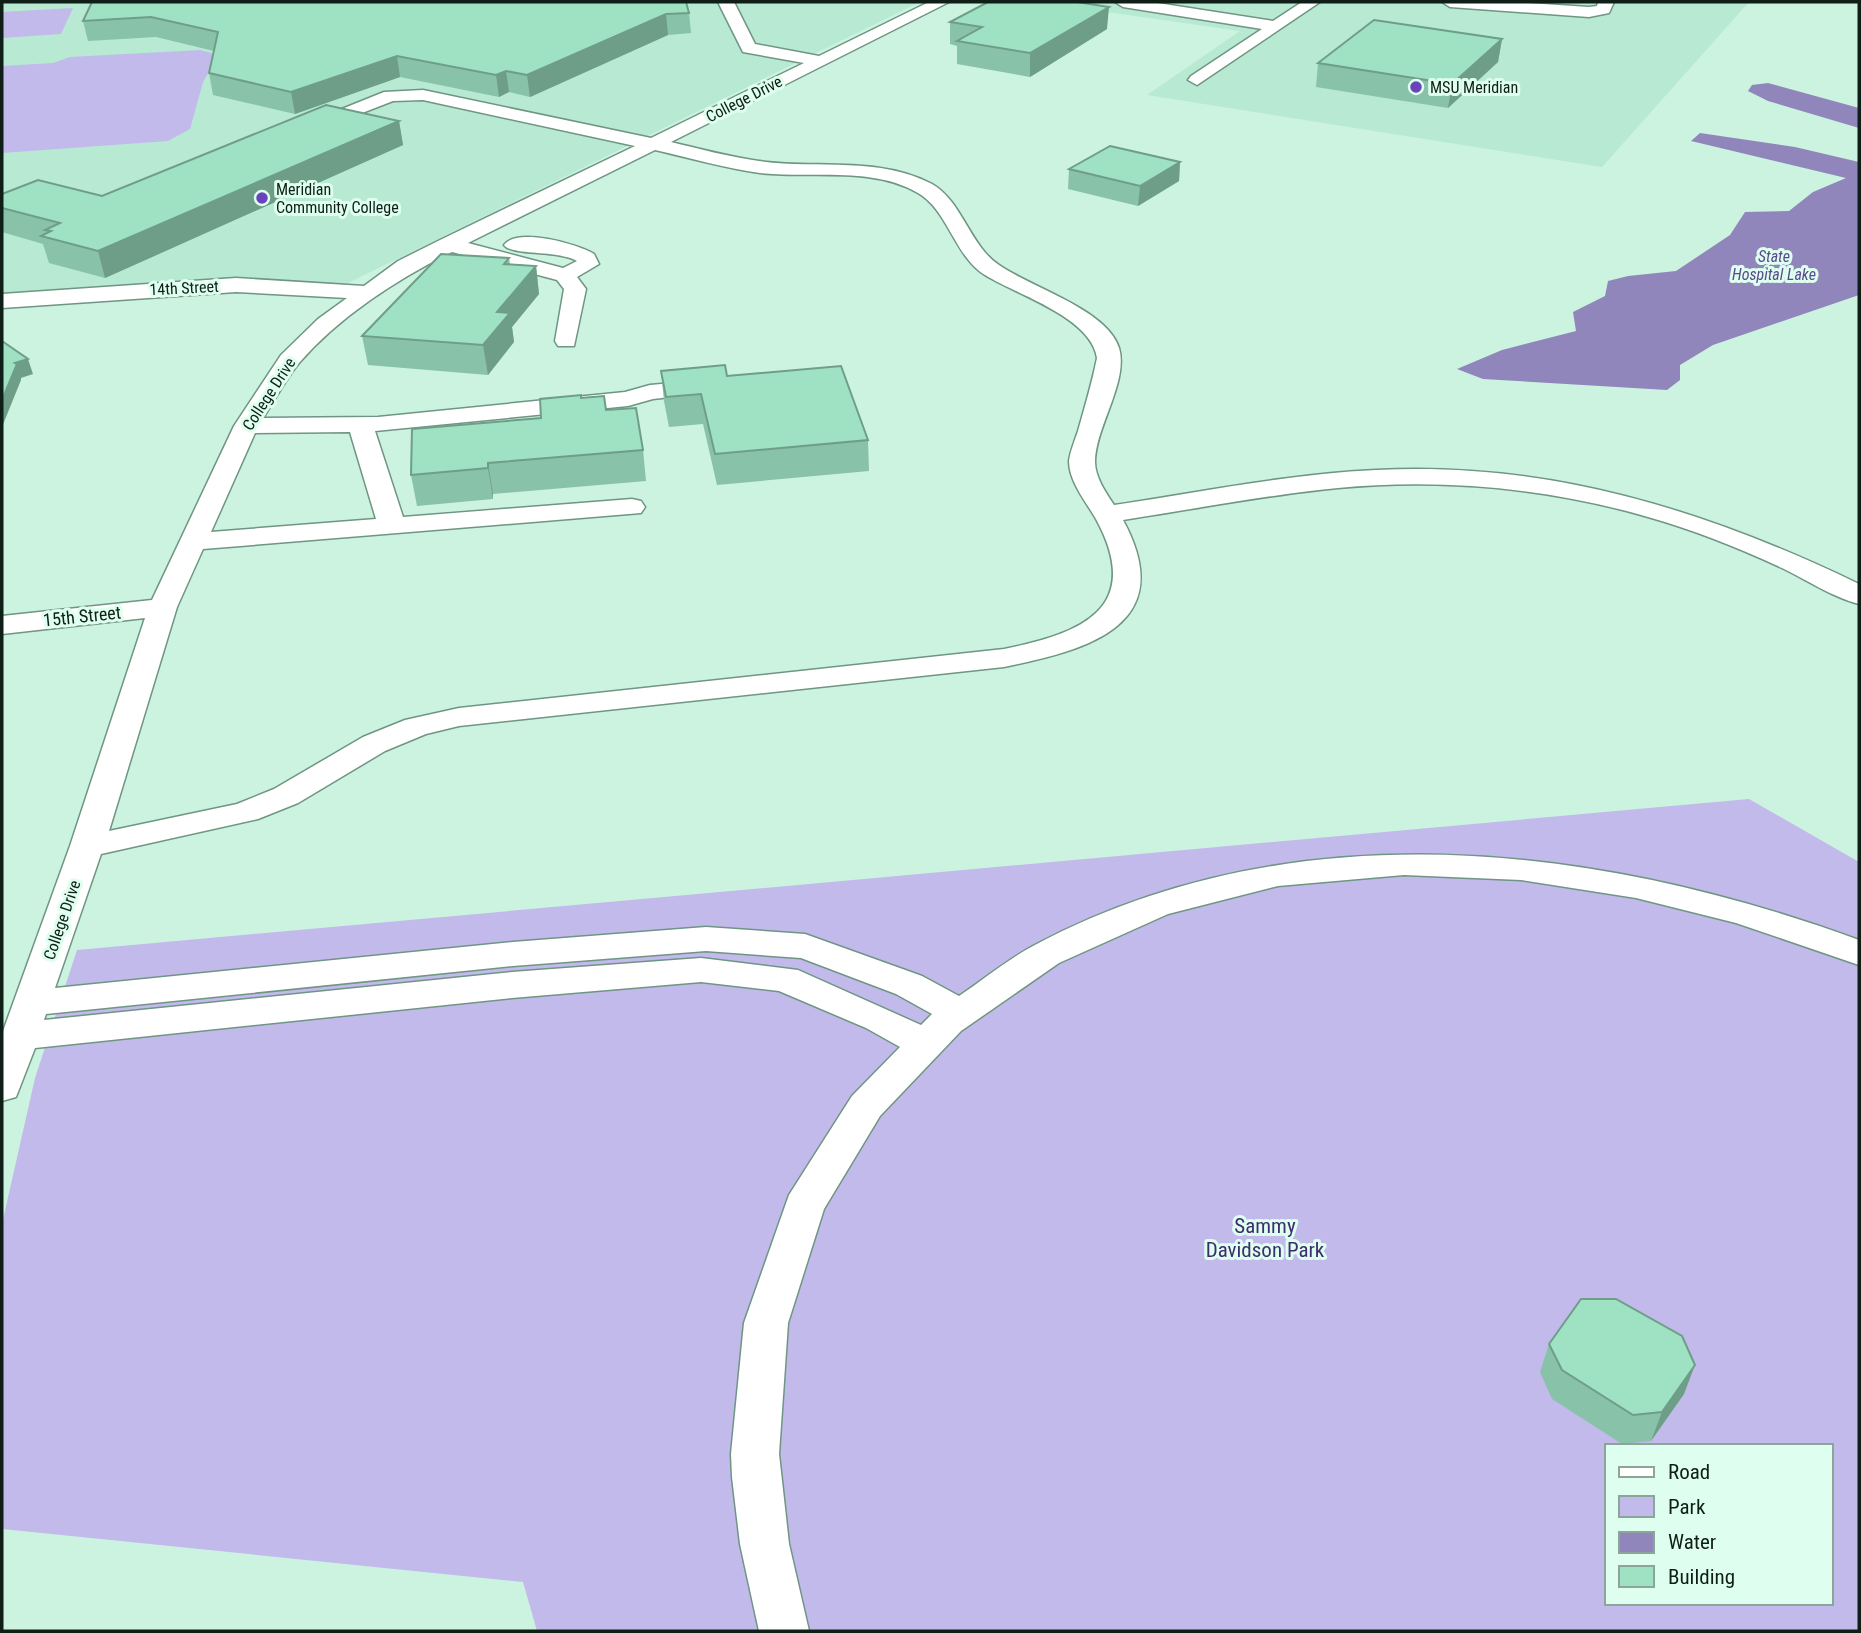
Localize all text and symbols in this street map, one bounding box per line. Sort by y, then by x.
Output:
street label: College Drive [703,72,785,126]
place label: MSU Meridian [1430,78,1518,97]
marker: MSU Meridian [1408,79,1424,95]
place label: Meridian Community College [276,180,399,217]
marker: Meridian Community College [254,190,270,206]
water label: State Hospital Lake [1732,247,1816,284]
street label: 14th Street [149,277,219,299]
street label: College Drive [238,354,300,434]
street label: 15th Street [42,601,122,631]
street label: College Drive [40,878,84,962]
park label: Sammy Davidson Park [1206,1214,1325,1262]
legend [1605,1444,1833,1605]
text: Road [1668,1460,1710,1484]
text: Park [1668,1495,1706,1519]
text: Water [1668,1530,1716,1554]
text: Building [1668,1565,1735,1589]

